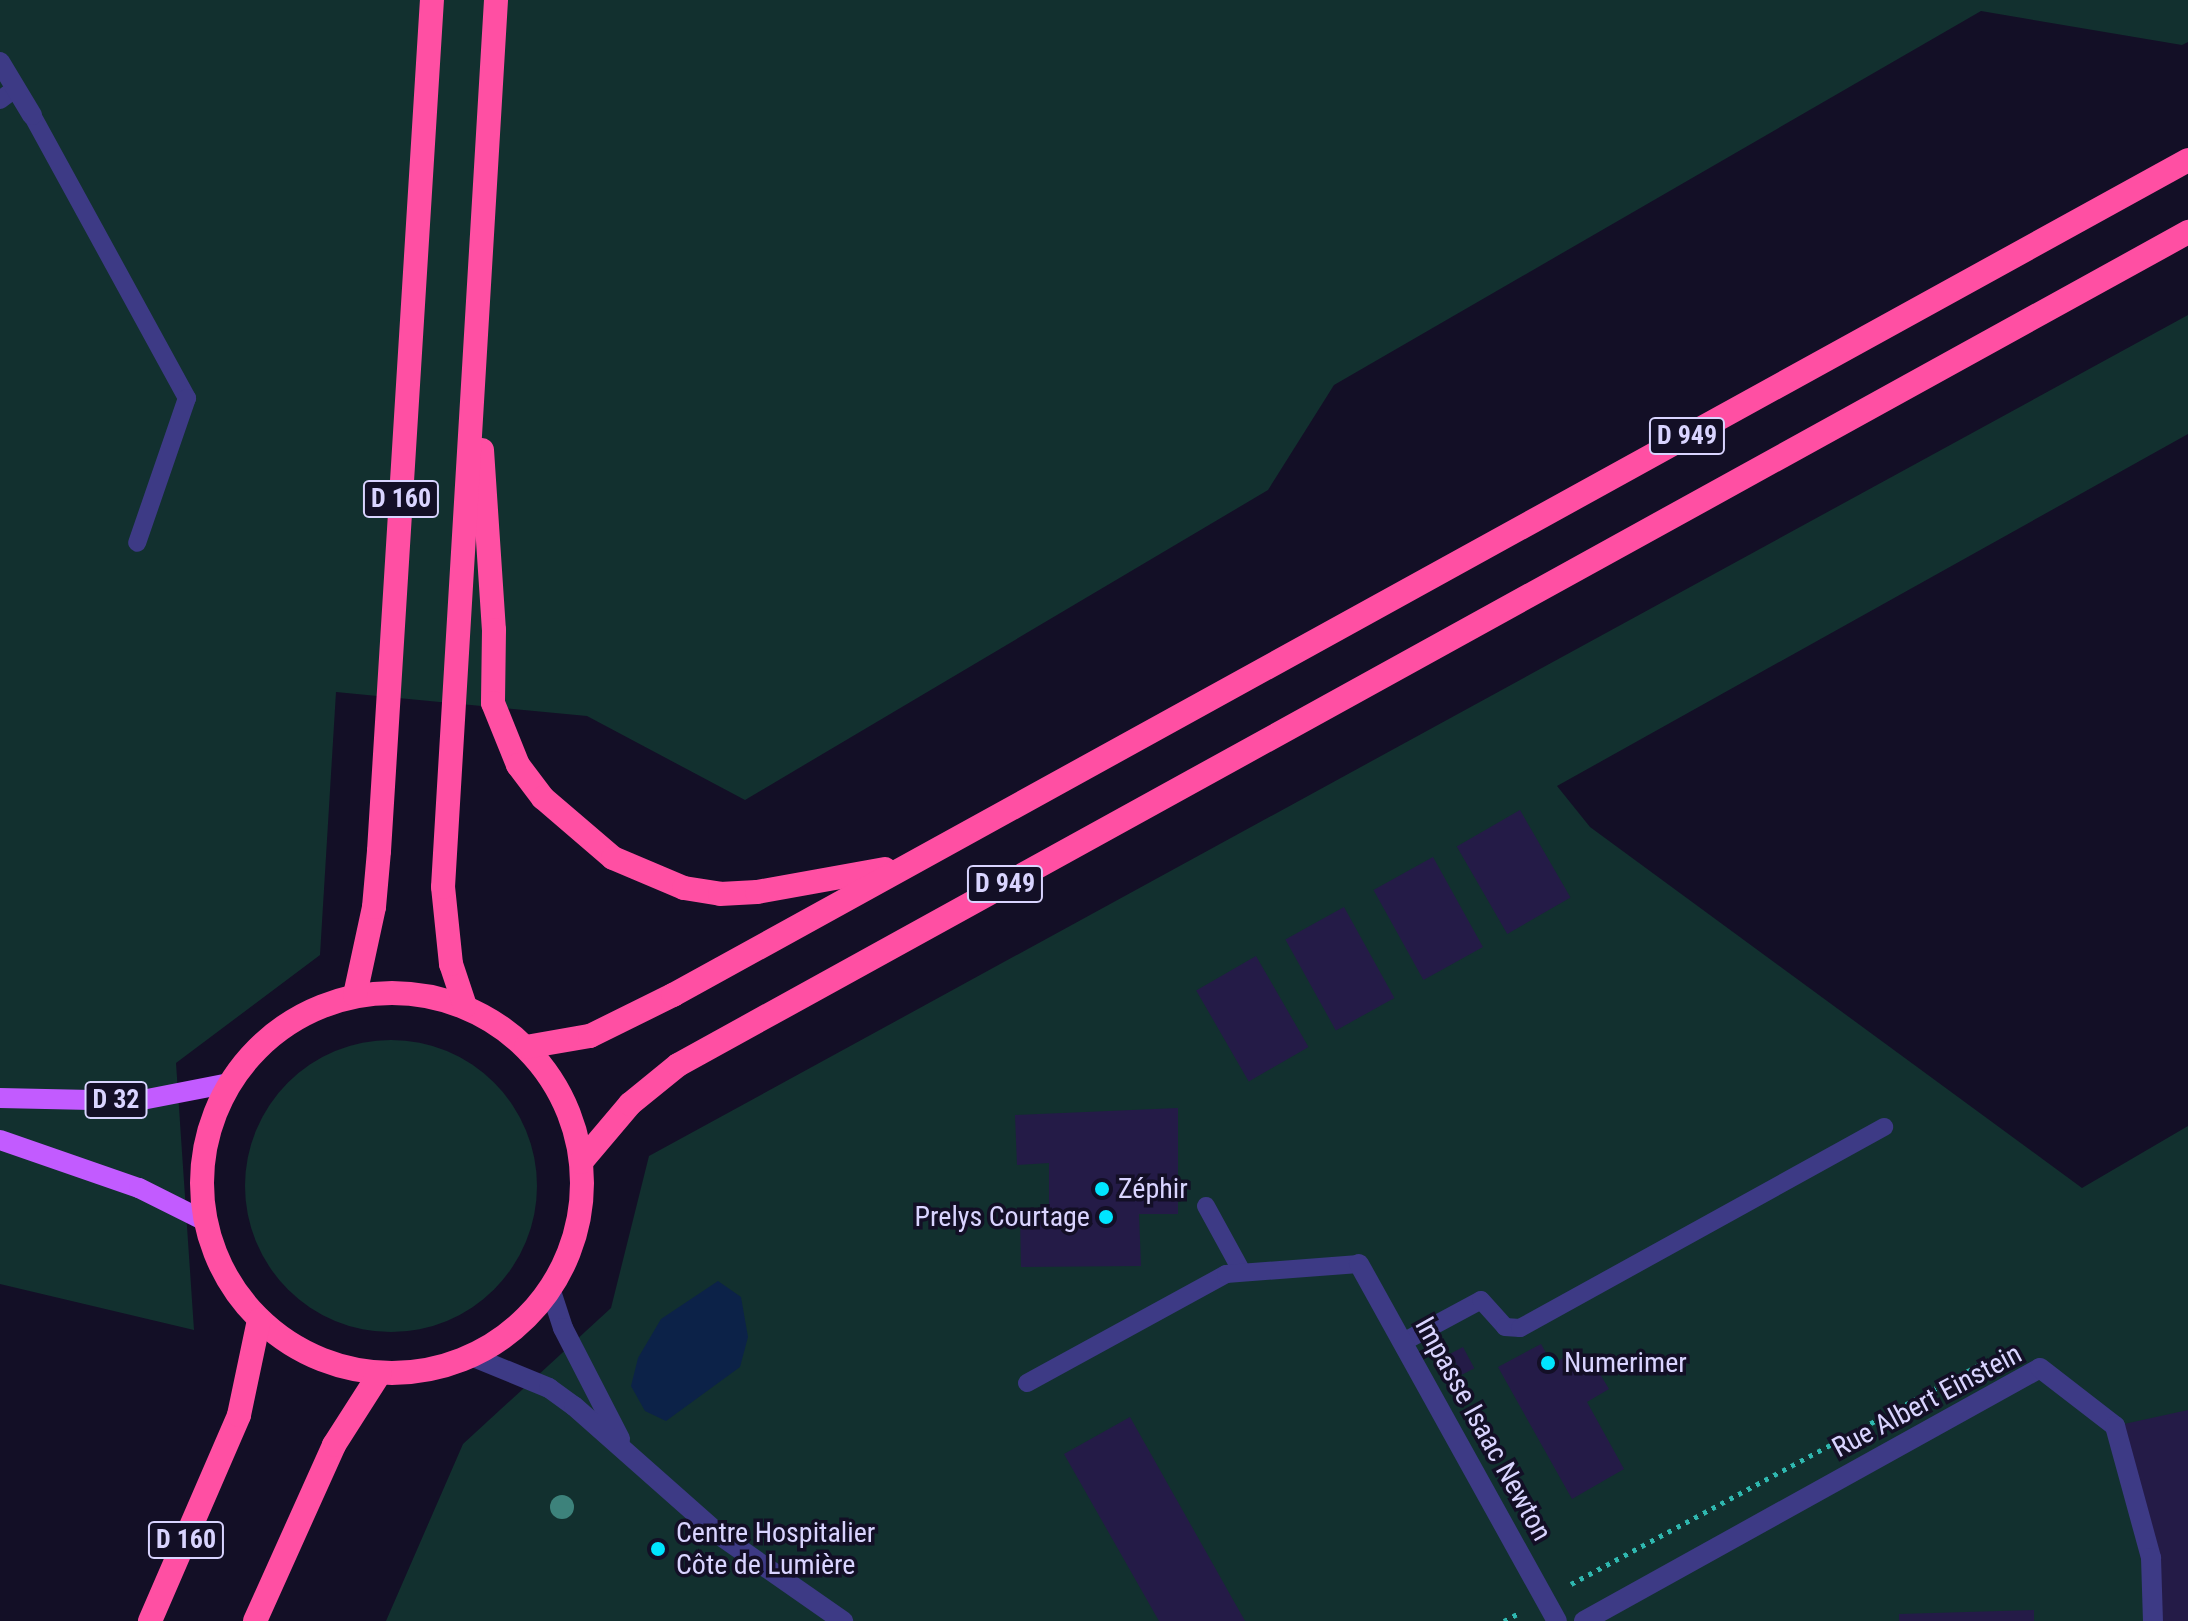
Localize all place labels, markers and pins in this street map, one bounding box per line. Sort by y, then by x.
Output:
place label: Zéphir [1118,1172,1188,1206]
marker: Zéphir [1093,1180,1111,1198]
place label: Prelys Courtage [914,1200,1090,1234]
marker: Prelys Courtage [1097,1208,1115,1226]
place label: Numerimer [1564,1346,1687,1380]
marker: Numerimer [1539,1354,1557,1372]
place label: Centre Hospitalier Côte de Lumière [676,1516,875,1582]
marker: Centre Hospitalier Côte de Lumière [647,1538,669,1560]

